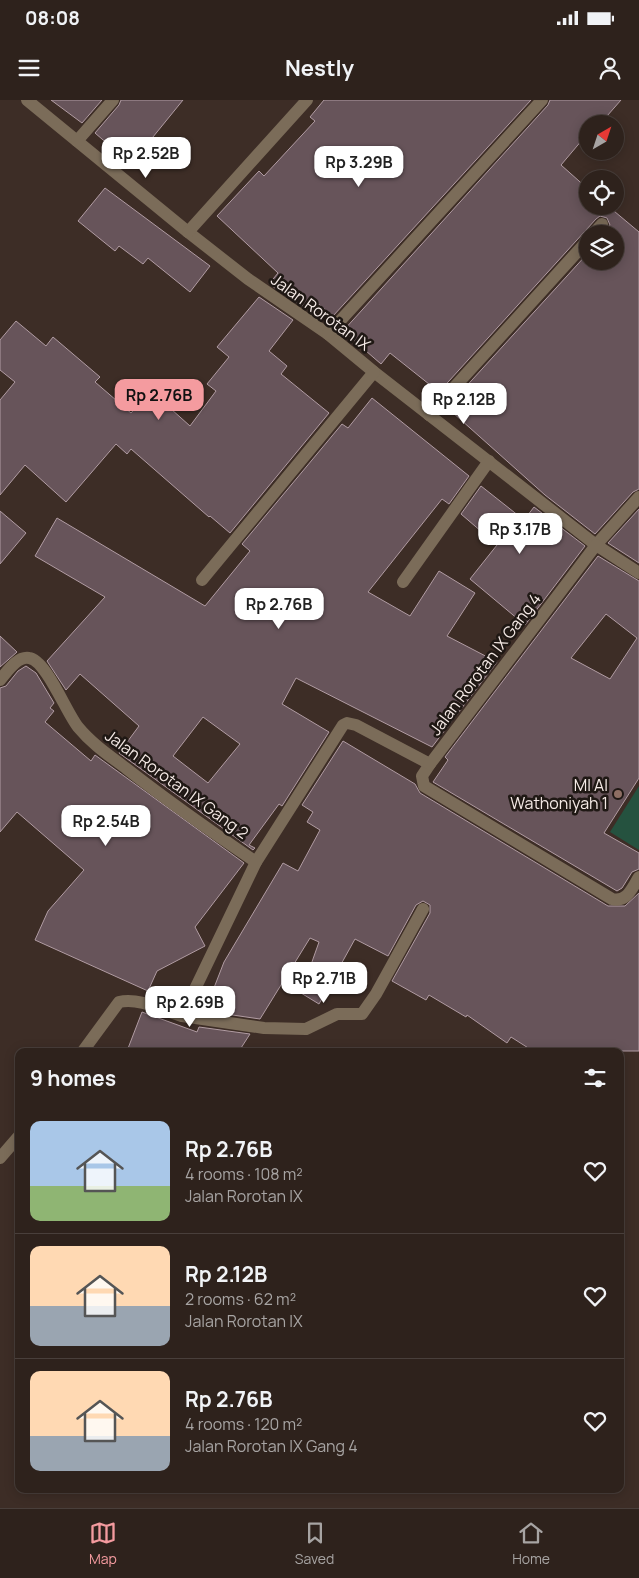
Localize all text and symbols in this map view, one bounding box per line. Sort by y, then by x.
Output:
text: 08:08 [25,5,80,31]
text: Nestly [285,53,354,83]
icon: menu [15,54,43,82]
icon: person [596,54,624,82]
north arrow [579,115,624,160]
map controls [579,115,624,270]
pin: Rp 2.52B [94,136,198,179]
text: Rp 2.52B [113,142,179,164]
pin: Rp 3.29B [307,146,411,188]
text: Rp 3.29B [325,151,393,173]
button: locate [579,170,624,215]
button: layers [579,225,624,270]
street label: Jalan Rorotan IX [267,269,375,356]
pin: Rp 2.76B [107,378,211,421]
pin: Rp 2.12B [412,382,516,425]
text: Rp 2.76B [126,384,192,406]
text: Rp 2.12B [433,388,495,410]
pin: Rp 3.17B [468,512,572,555]
text: Rp 3.17B [489,518,551,540]
pin: Rp 2.76B [227,588,331,630]
street label: Jalan Rorotan IX Gang 4 [424,588,546,740]
text: Rp 2.76B [246,593,312,615]
street label: Jalan Rorotan IX Gang 2 [101,724,253,844]
place label: MI Al Wathoniyah 1 [510,774,608,814]
marker: MI Al Wathoniyah 1 [612,788,624,800]
pin: Rp 2.54B [54,804,158,847]
text: Rp 2.54B [72,810,140,832]
pin: Rp 2.71B [272,962,376,1004]
text: Rp 2.71B [292,967,356,989]
pin: Rp 2.69B [138,986,242,1028]
text: Rp 2.69B [156,991,224,1013]
text: 9 homes [30,1064,116,1092]
icon: filters [581,1064,609,1092]
text: Rp 2.76B [185,1135,272,1163]
icon: home [70,1141,130,1201]
icon: heart [581,1157,609,1185]
text: 4 rooms · 108 m² [185,1163,303,1185]
text: Jalan Rorotan IX [185,1185,303,1207]
text: Rp 2.12B [185,1260,267,1288]
icon: home [70,1266,130,1326]
icon: heart [581,1282,609,1310]
text: 2 rooms · 62 m² [185,1288,296,1310]
text: Jalan Rorotan IX [185,1310,303,1332]
text: Rp 2.76B [185,1385,272,1413]
icon: home [70,1391,130,1451]
icon: heart [581,1407,609,1435]
text: 4 rooms · 120 m² [185,1413,302,1435]
text: Jalan Rorotan IX Gang 4 [185,1435,358,1457]
tab: Map [89,1519,117,1568]
tab: Saved [295,1519,334,1568]
tab: Home [512,1519,550,1568]

